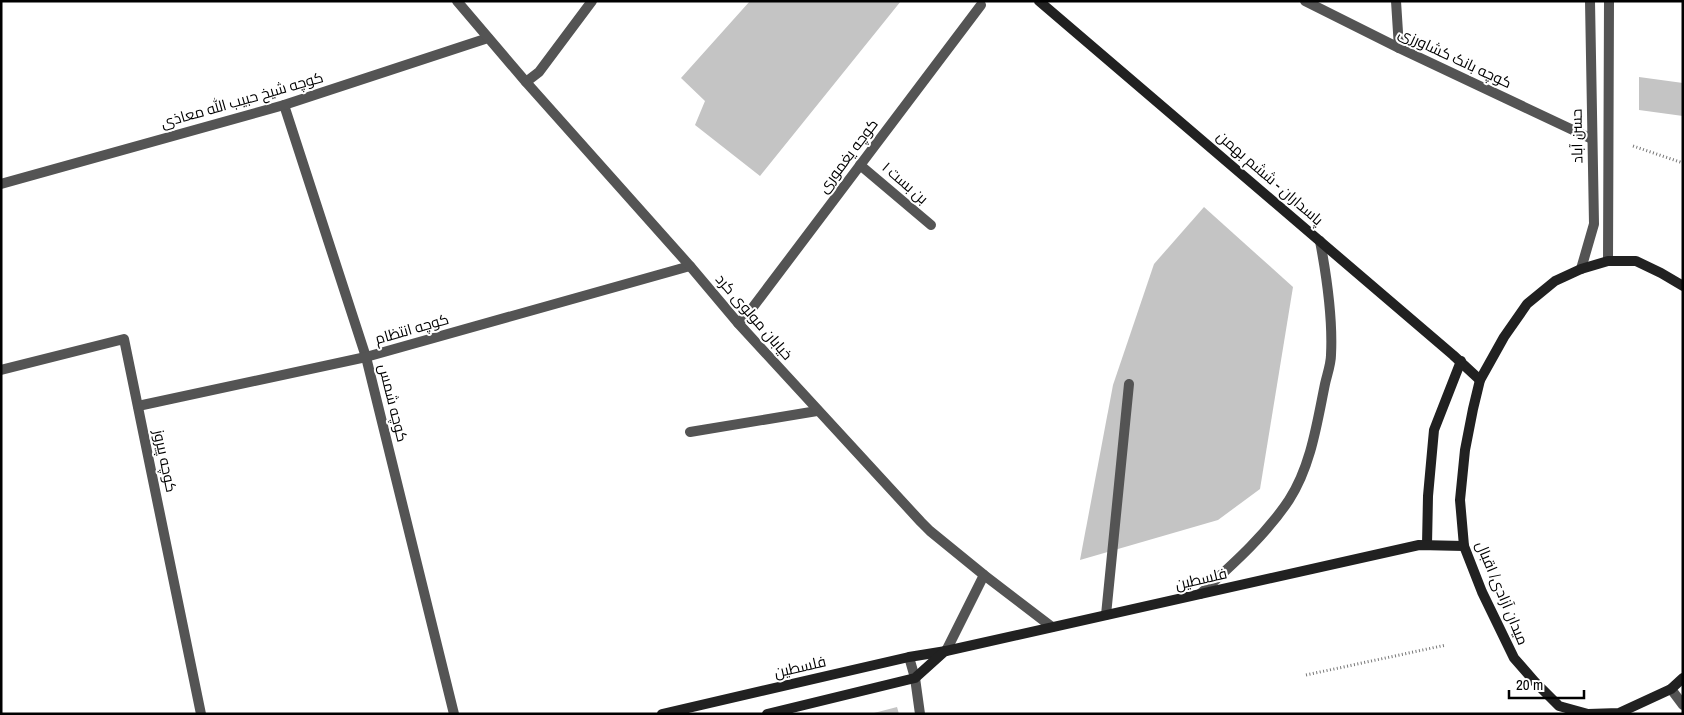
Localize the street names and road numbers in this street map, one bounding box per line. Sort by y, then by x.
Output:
street label: کوچه بانک کشاورزی [1395,22,1515,93]
street label: کوچه شیخ حبیب الله معاذی [158,66,326,134]
street label: حسن آباد [1566,109,1587,163]
street label: کوچه یغموری [813,114,883,197]
street label: پاسداران - ششم بهمن [1213,125,1328,230]
street label: بن بست ۱ [878,157,933,209]
street label: خیابان مولوی کرد [711,269,798,364]
street label: کوچه انتظام [372,308,451,349]
street label: کوچه شمس [374,362,413,444]
street label: کوچه پیروز [148,427,182,494]
street label: میدان آزادی/ اقبال [1471,538,1534,648]
street label: فلسطین [1173,562,1229,595]
street label: فلسطین [772,650,828,683]

